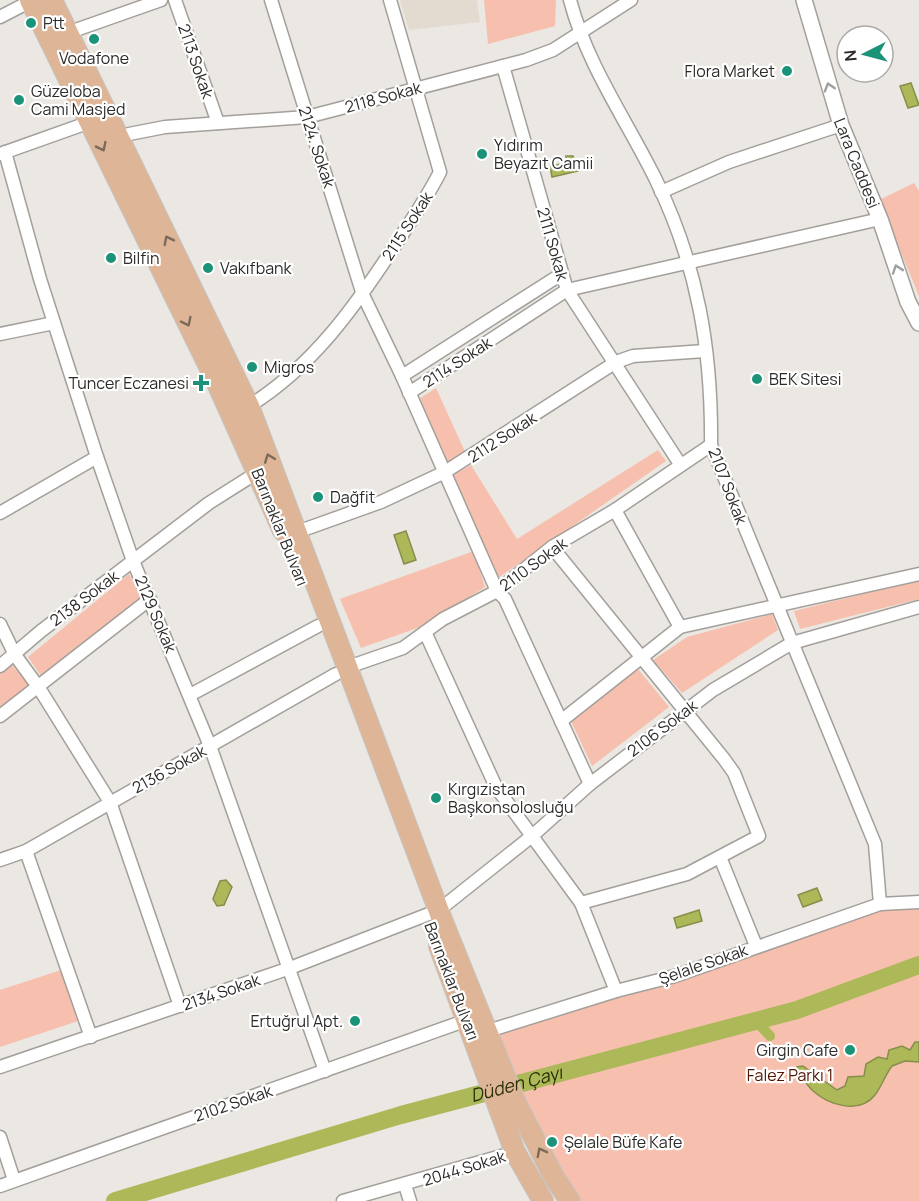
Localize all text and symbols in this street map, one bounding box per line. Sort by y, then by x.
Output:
place label: Ptt [43,12,65,34]
marker: Ptt [24,16,38,30]
street label: 2113 Sokak [173,21,219,102]
north arrow [835,24,895,84]
marker: Vodafone [87,32,101,46]
place label: Vodafone [59,47,129,69]
text: N [839,49,862,62]
place label: Flora Market [685,60,775,82]
marker: Flora Market [780,64,794,78]
street label: 2118 Sokak [342,76,425,118]
place label: Güzeloba Cami Masjed [31,80,125,120]
one-way arrow [824,82,836,93]
marker: Güzeloba Cami Masjed [12,93,26,107]
street label: 2124. Sokak [293,103,341,192]
street label: Lara Caddesi [829,115,885,211]
place label: Yıdırım Beyazıt Camii [494,134,593,174]
one-way arrow [95,140,107,151]
marker: Yıdırım Beyazıt Camii [475,147,489,161]
street label: 2115 Sokak [376,186,438,265]
street label: 2111 Sokak [532,205,574,284]
one-way arrow [164,236,175,246]
place label: Bilfin [123,247,159,269]
marker: Bilfin [104,251,118,265]
place label: Vakıfbank [220,257,293,279]
marker: Vakıfbank [201,261,215,275]
one-way arrow [891,265,904,275]
one-way arrow [180,316,192,327]
street label: 2114 Sokak [418,331,497,393]
place label: Migros [264,356,314,378]
marker: Migros [245,360,259,374]
place label: BEK Sitesi [769,368,841,390]
place label: Tuncer Eczanesi [69,372,189,394]
marker: BEK Sitesi [750,372,764,386]
marker: Tuncer Eczanesi [194,376,208,390]
street label: 2112 Sokak [463,406,542,467]
street label: 2107 Sokak [703,445,753,528]
one-way arrow [264,453,276,464]
street label: Barınaklar Bulvarı [246,465,314,589]
place label: Dağfit [330,486,375,508]
marker: Dağfit [311,490,325,504]
street label: 2110 Sokak [495,531,572,596]
street label: 2138 Sokak [45,564,124,631]
street label: 2129 Sokak [130,572,183,657]
street label: 2106 Sokak [622,694,702,762]
street label: 2136 Sokak [128,739,211,798]
place label: Kırgızistan Başkonsolosluğu [448,778,573,818]
marker: Kırgızistan Başkonsolosluğu [429,791,443,805]
street label: Barınaklar Bulvarı [419,919,485,1043]
street label: Şelale Sokak [656,938,751,989]
street label: 2134 Sokak [179,968,264,1016]
place label: Ertuğrul Apt. [250,1010,343,1032]
marker: Ertuğrul Apt. [348,1014,362,1028]
place label: Girgin Cafe [757,1039,838,1061]
marker: Girgin Cafe [843,1043,857,1057]
water label: Düden Çayı [468,1059,566,1107]
park label: Falez Parkı 1 [747,1064,833,1086]
street label: 2102 Sokak [191,1079,276,1127]
place label: Şelale Büfe Kafe [564,1131,682,1153]
marker: Şelale Büfe Kafe [545,1135,559,1149]
street label: 2044 Sokak [420,1145,509,1191]
one-way arrow [537,1148,548,1158]

